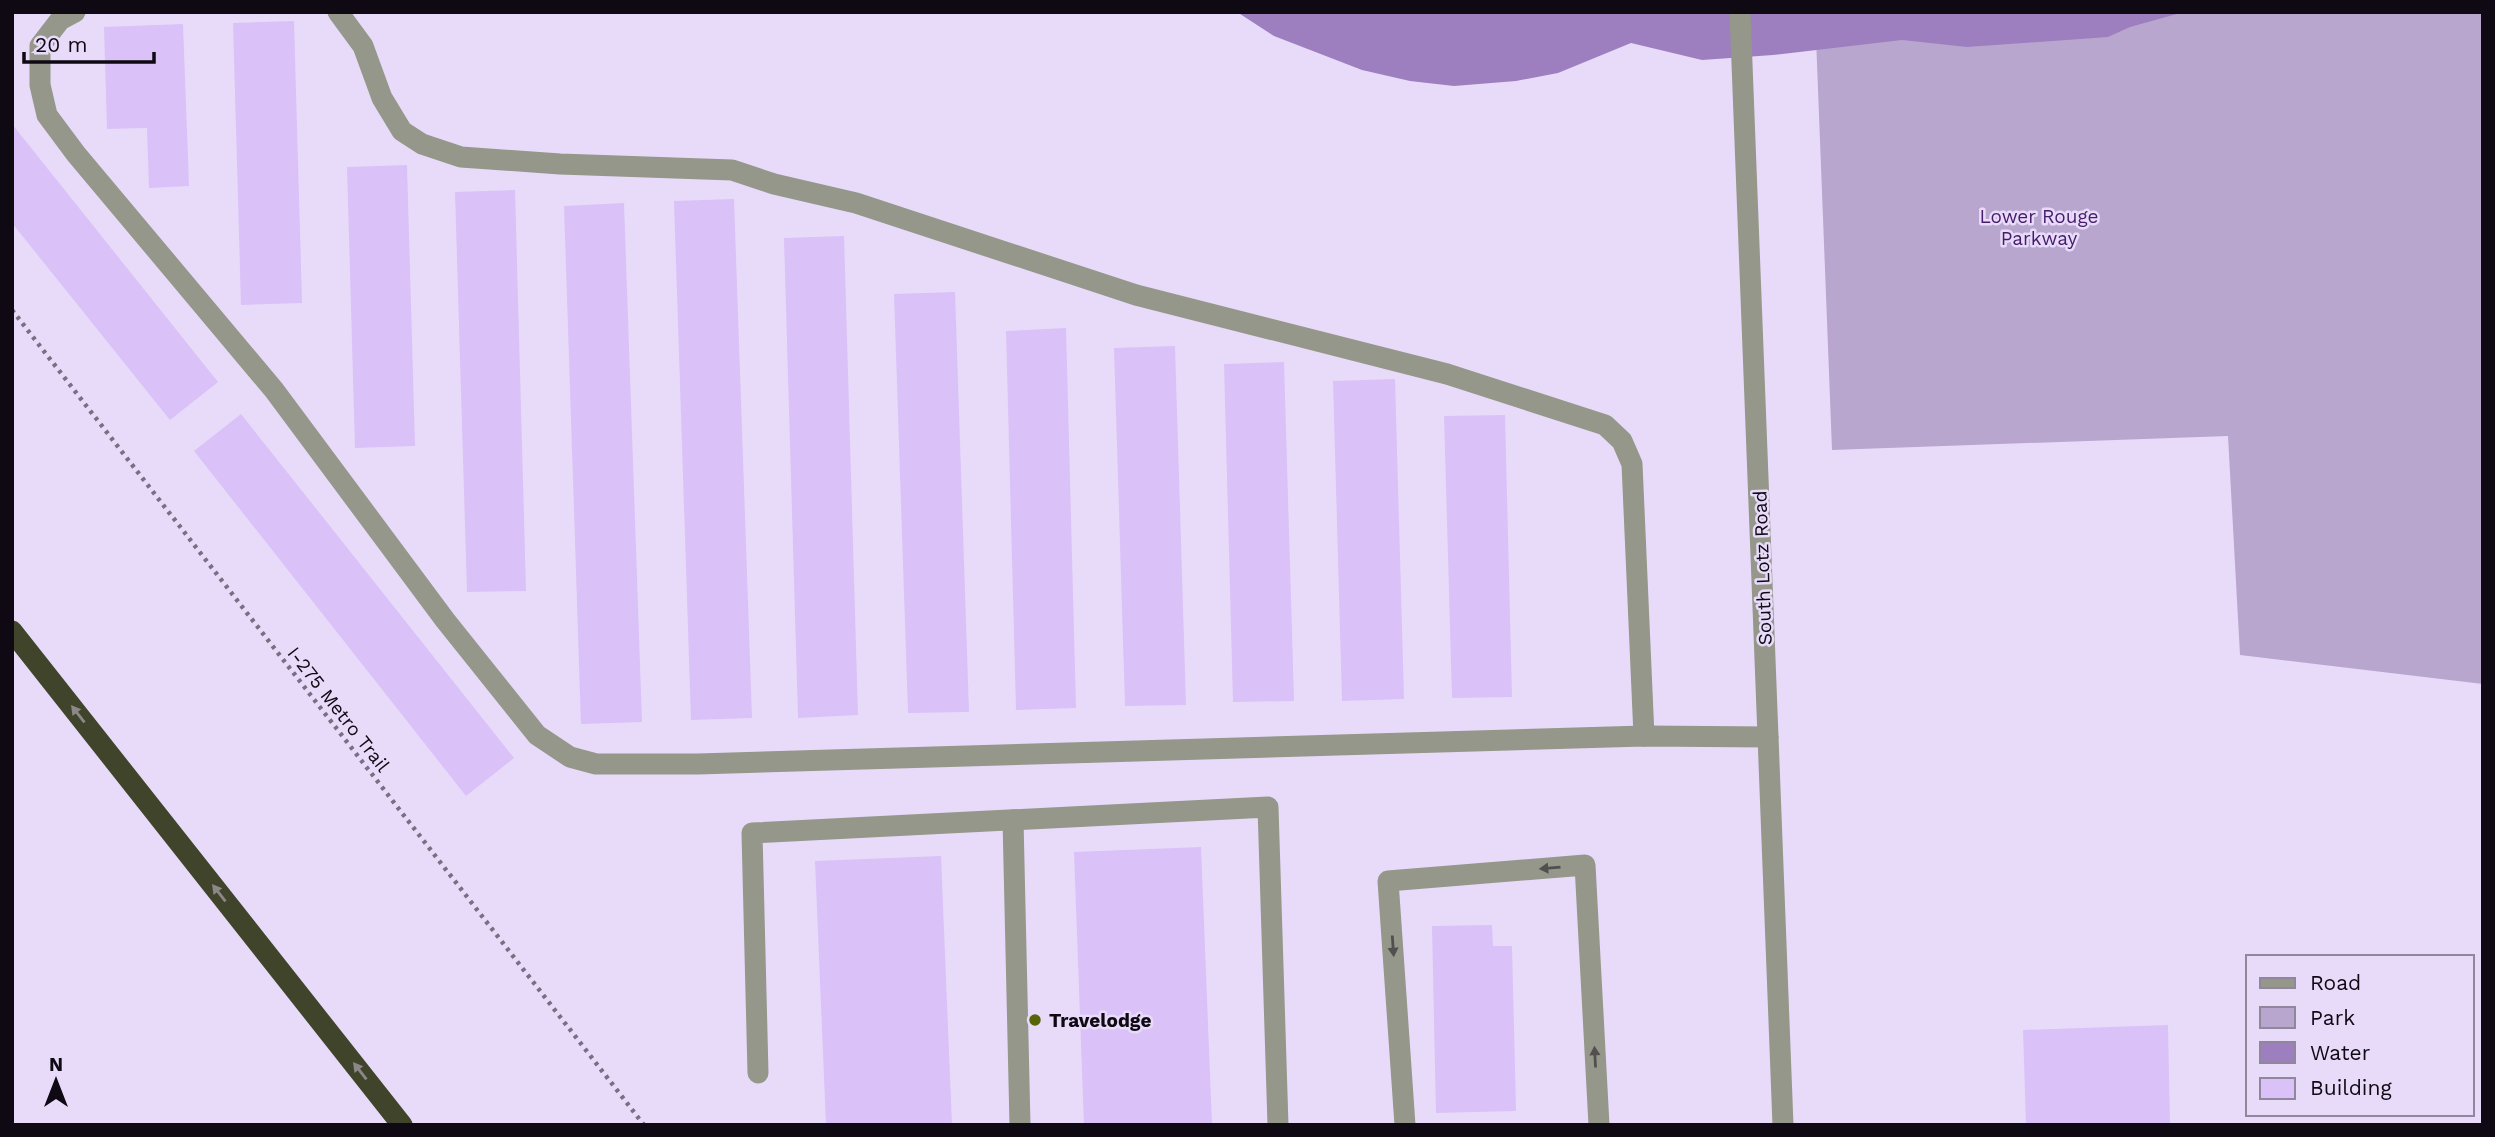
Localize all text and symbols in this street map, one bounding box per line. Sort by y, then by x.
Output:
scale bar [24,21,154,65]
text: 20 m [35,32,87,57]
park label: Lower Rouge Parkway [1979,205,2099,250]
street label: South Lotz Road [1748,490,1777,646]
street label: I-275 Metro Trail [283,642,395,777]
one-way arrow [70,706,85,724]
one-way arrow [1539,863,1561,874]
one-way arrow [211,884,226,902]
one-way arrow [1387,935,1398,957]
legend [2246,955,2474,1116]
text: Road [2310,970,2361,995]
text: Park [2310,1005,2355,1030]
place label: Travelodge [1049,1009,1152,1032]
marker: Travelodge [1027,1012,1043,1028]
text: Water [2310,1040,2371,1065]
one-way arrow [1590,1045,1601,1067]
north arrow [21,1046,91,1116]
text: N [49,1053,63,1076]
one-way arrow [352,1063,367,1081]
text: Building [2310,1075,2392,1100]

